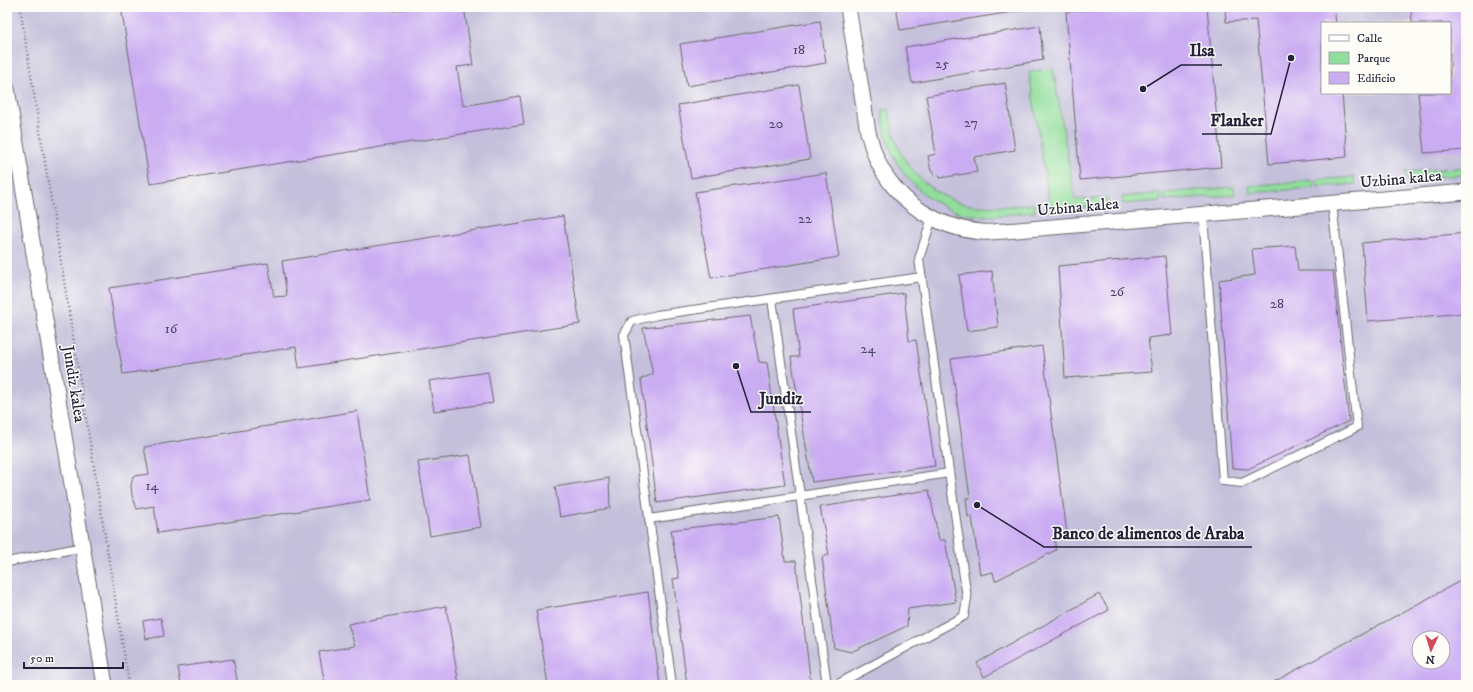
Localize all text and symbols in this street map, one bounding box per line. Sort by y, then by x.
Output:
legend [1321,22,1451,94]
text: Calle [1357,31,1382,46]
callout: Ilsa [1181,36,1222,65]
text: Ilsa [1189,40,1215,62]
house number: 18 [793,41,805,59]
text: Parque [1357,51,1390,66]
house number: 25 [935,55,949,73]
text: Edificio [1357,71,1396,86]
callout: Flanker [1202,105,1271,134]
text: Flanker [1210,110,1264,132]
house number: 27 [964,114,978,132]
house number: 20 [769,115,783,133]
street label: Uzbina kalea [1359,165,1443,193]
street label: Uzbina kalea [1036,193,1120,221]
house number: 22 [798,210,812,228]
house number: 26 [1110,283,1125,301]
house number: 28 [1270,295,1284,313]
house number: 16 [165,320,178,338]
house number: 24 [861,340,876,358]
street label: Jundiz kalea [58,342,90,424]
callout: Jundiz [751,383,811,412]
text: Jundiz [757,388,803,410]
house number: 14 [145,477,160,495]
callout: Banco de alimentos de Araba [1044,518,1252,547]
text: Banco de alimentos de Araba [1052,523,1245,545]
north arrow [1411,630,1451,670]
scale bar [24,644,123,670]
text: 50 m [30,651,54,666]
text: N [1425,652,1435,666]

